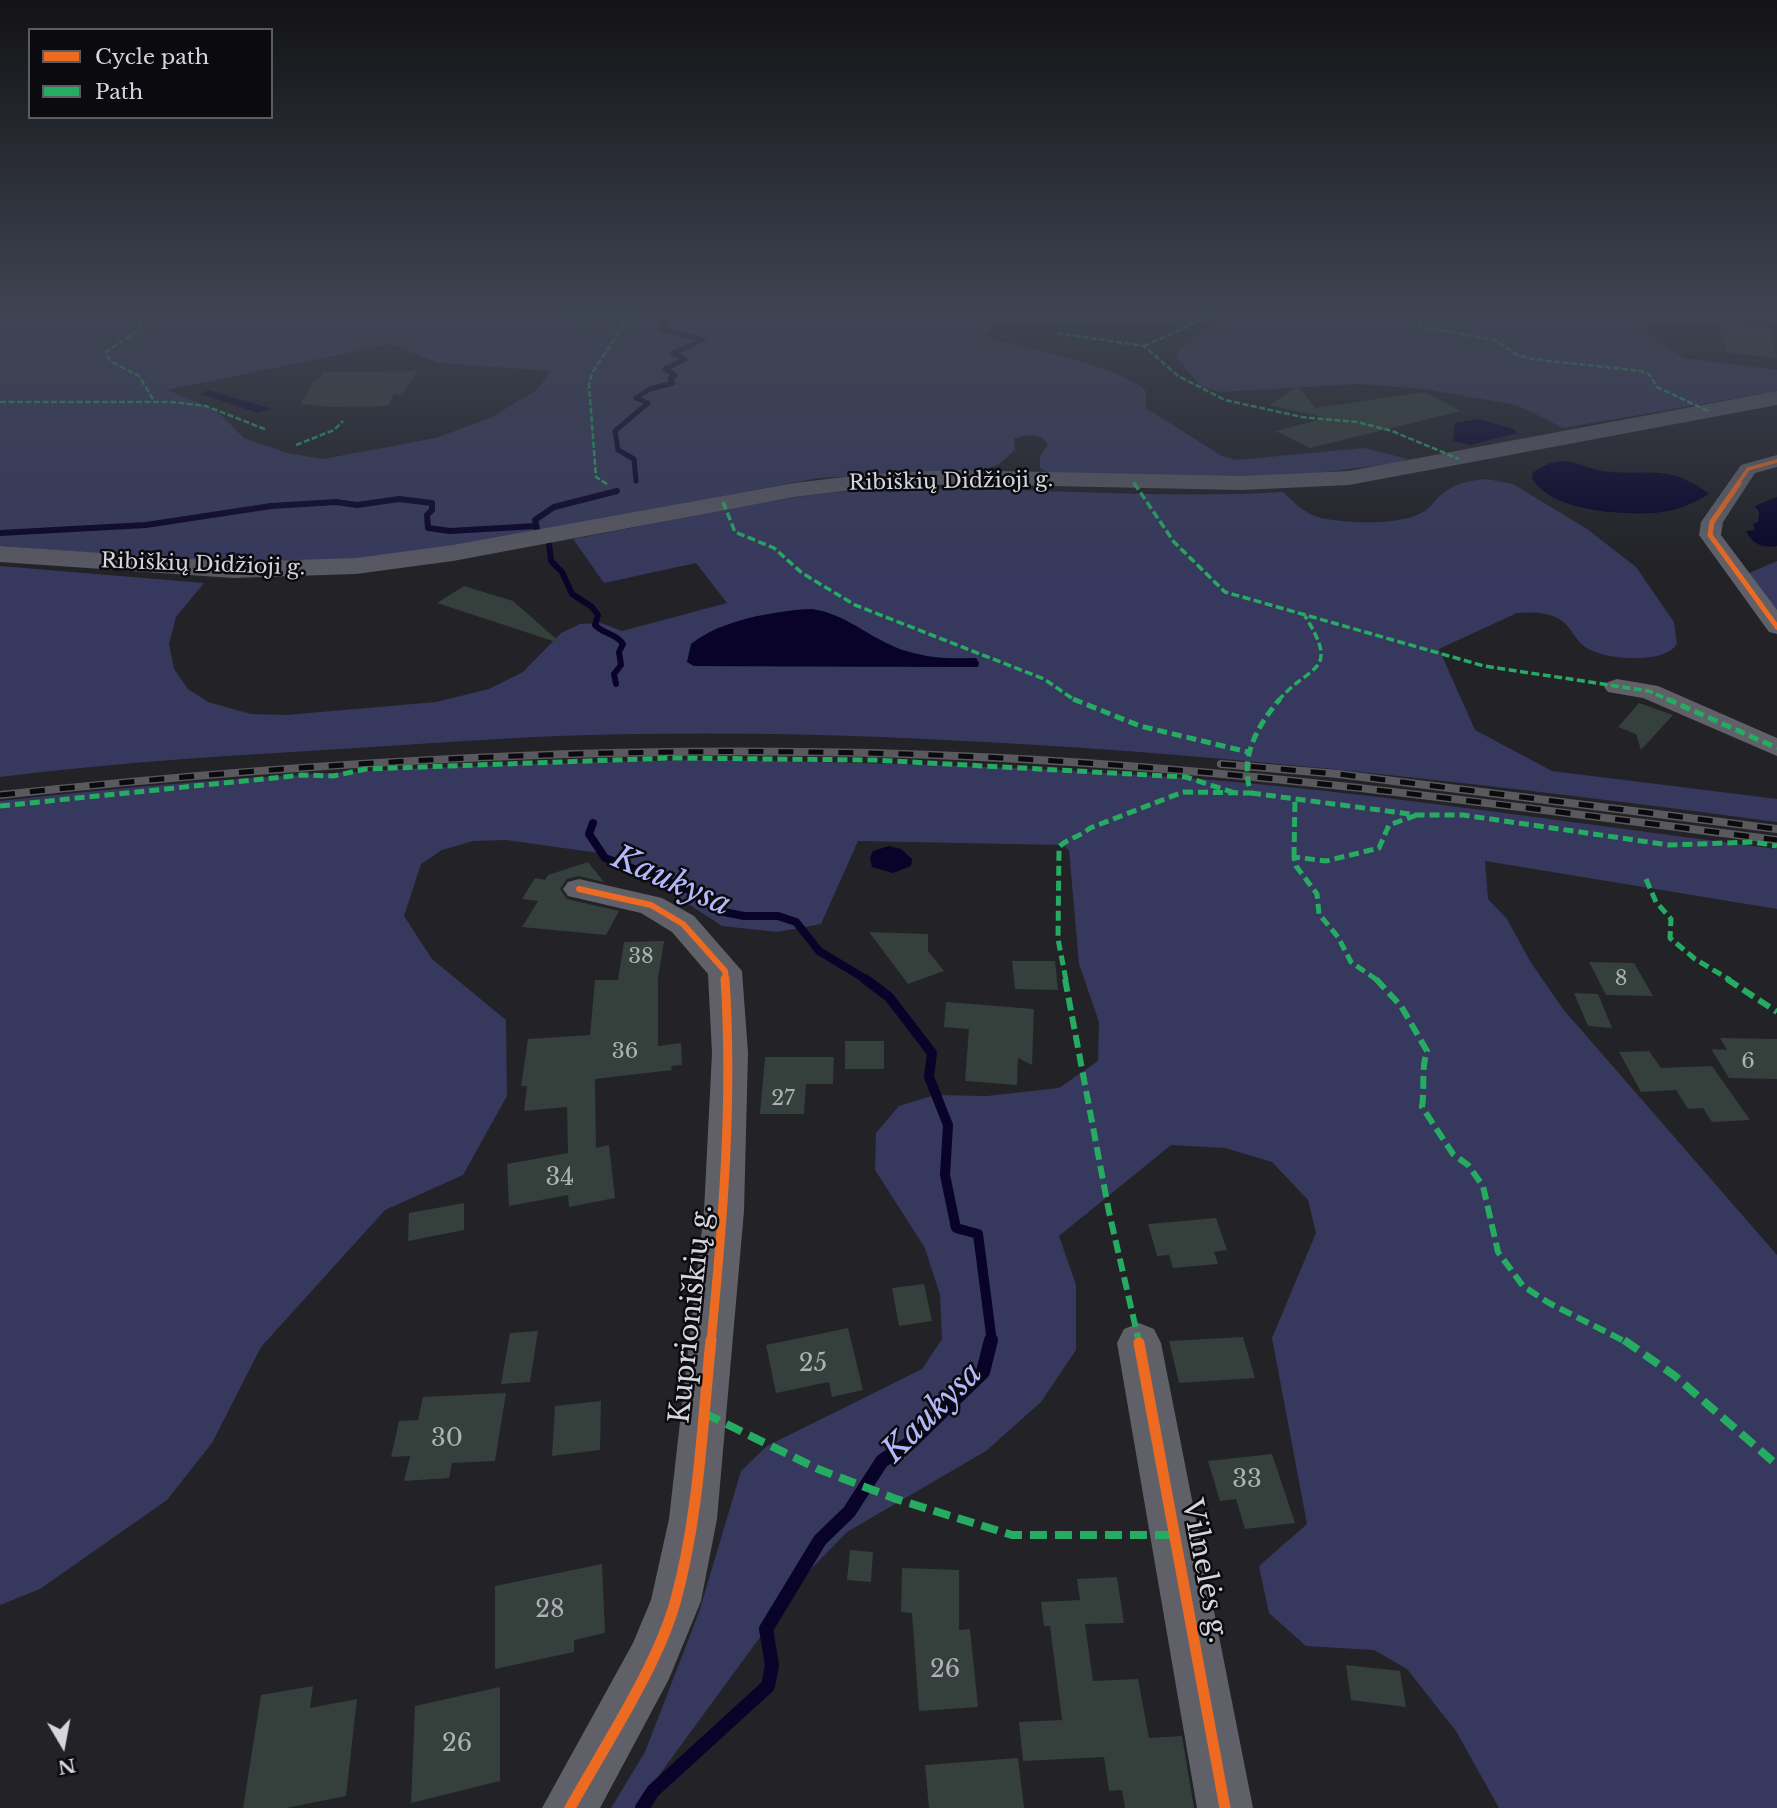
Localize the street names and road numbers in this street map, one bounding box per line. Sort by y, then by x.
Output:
street label: Ribiškių Didžioji g. [849,468,1053,496]
street label: Ribiškių Didžioji g. [100,549,306,581]
street label: Kuprioniškių g. [664,1203,720,1425]
street label: Vilnelės g. [1174,1496,1234,1646]

